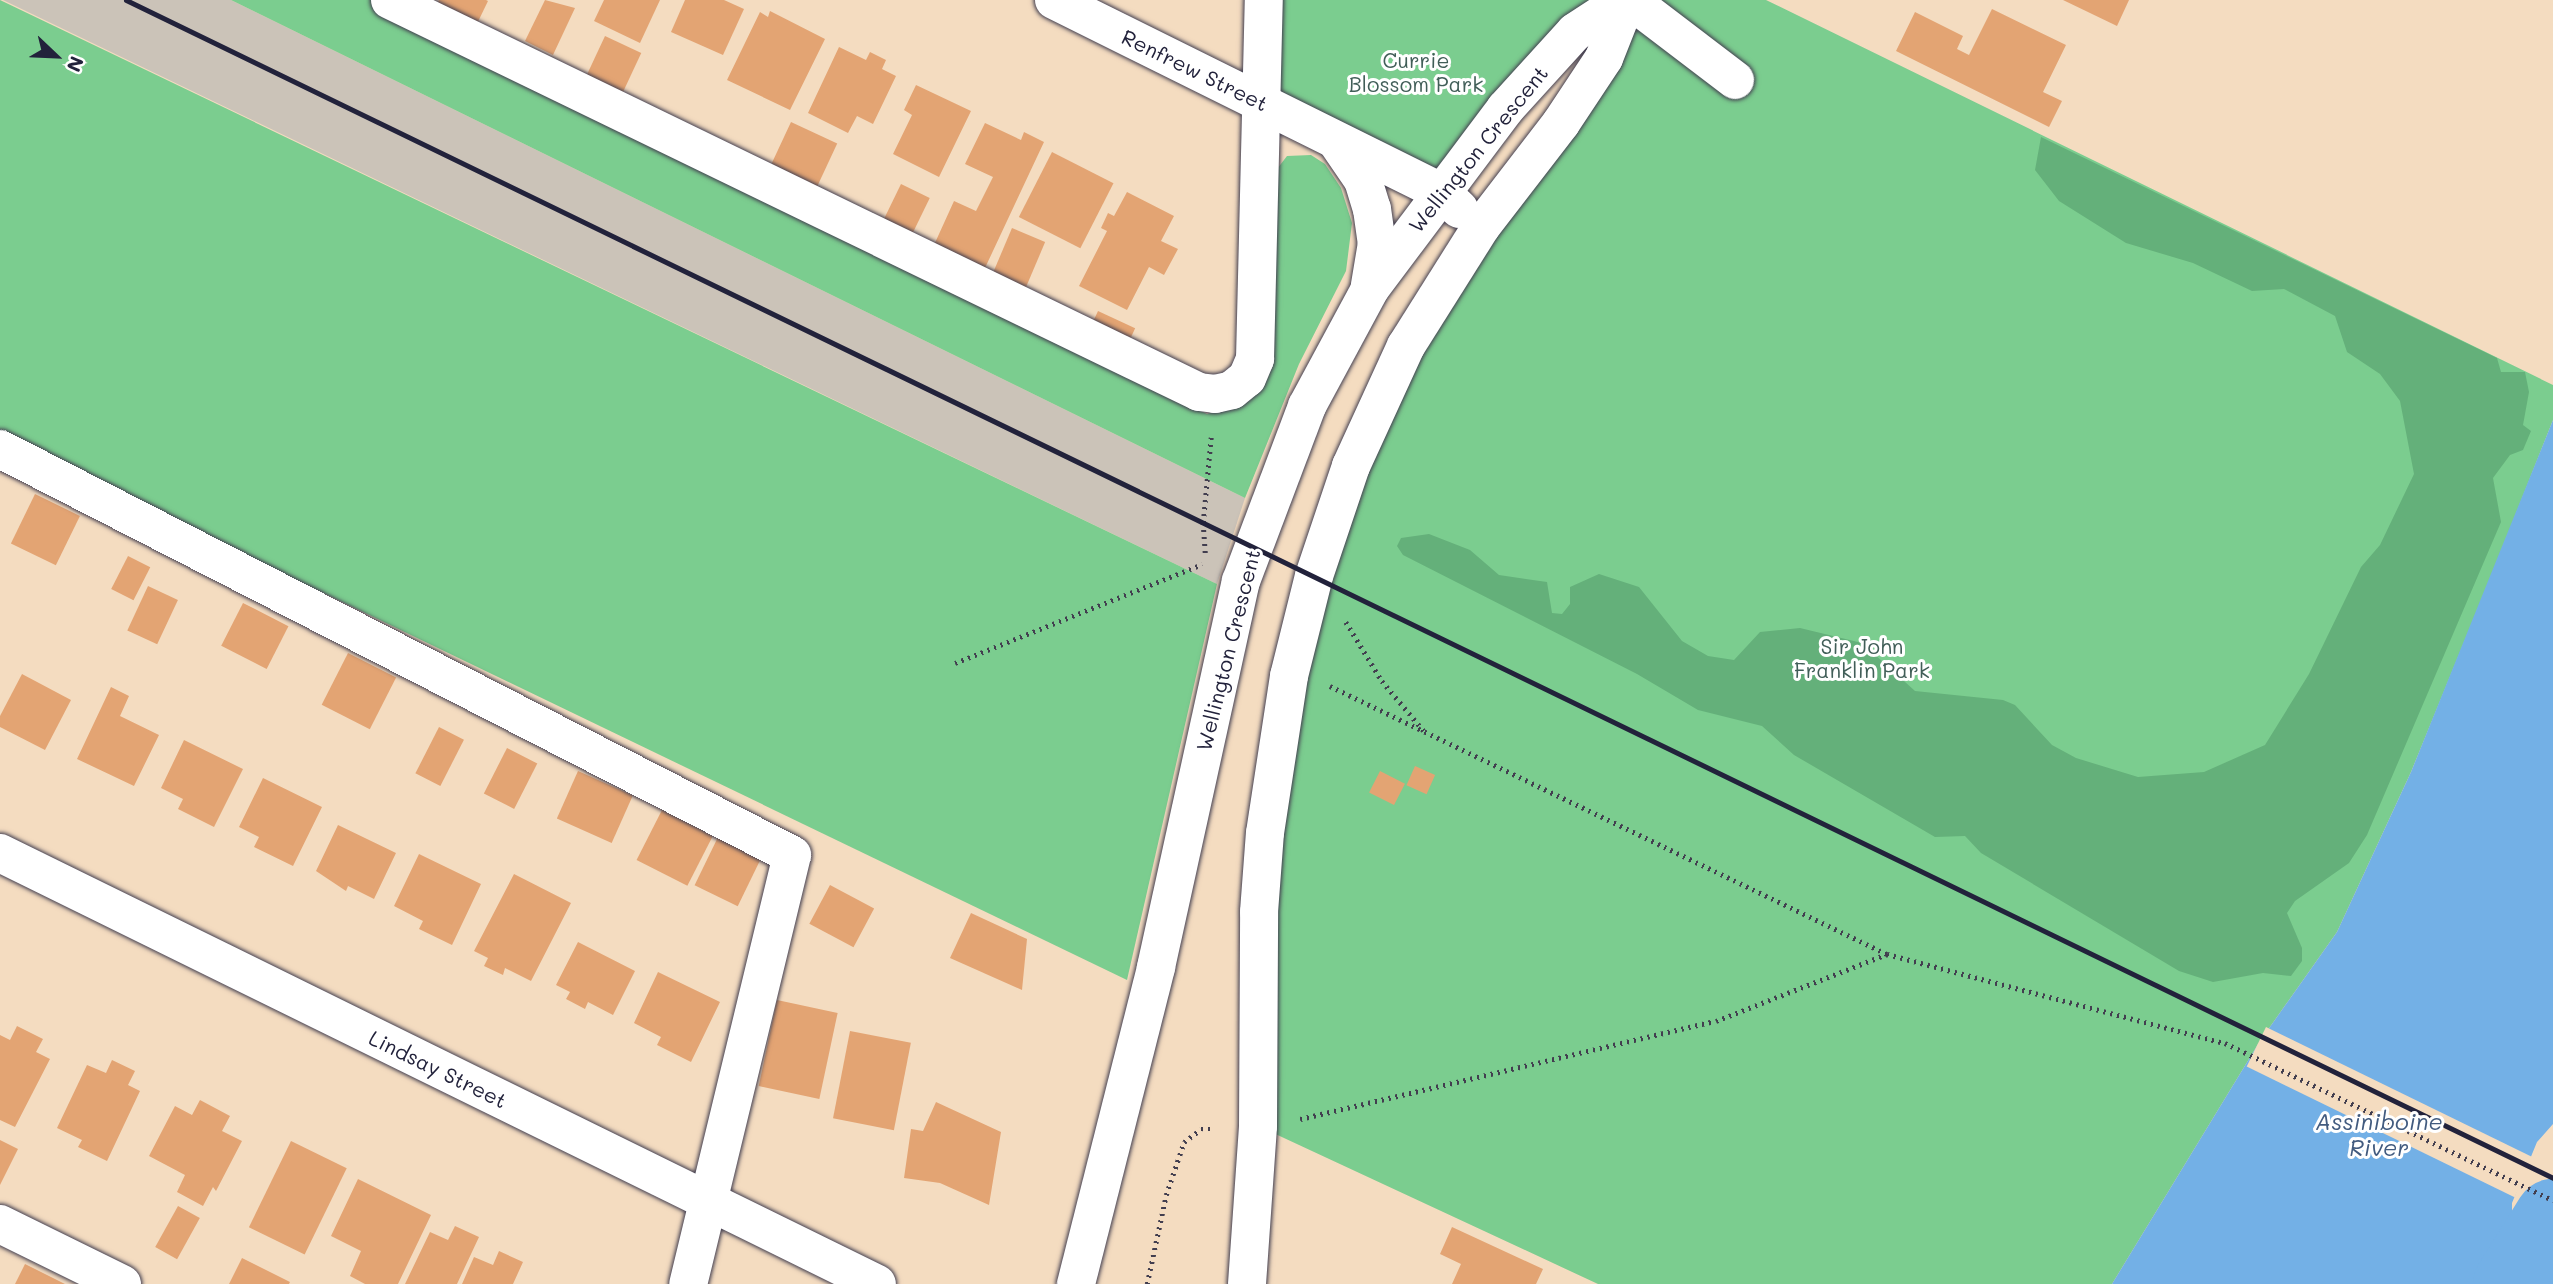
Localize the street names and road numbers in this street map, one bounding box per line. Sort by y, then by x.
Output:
street label: Renfrew Street [1118,24,1272,116]
street label: Wellington Crescent [1403,61,1553,237]
street label: Wellington Crescent [1191,546,1265,754]
street label: Lindsay Street [365,1025,511,1113]

